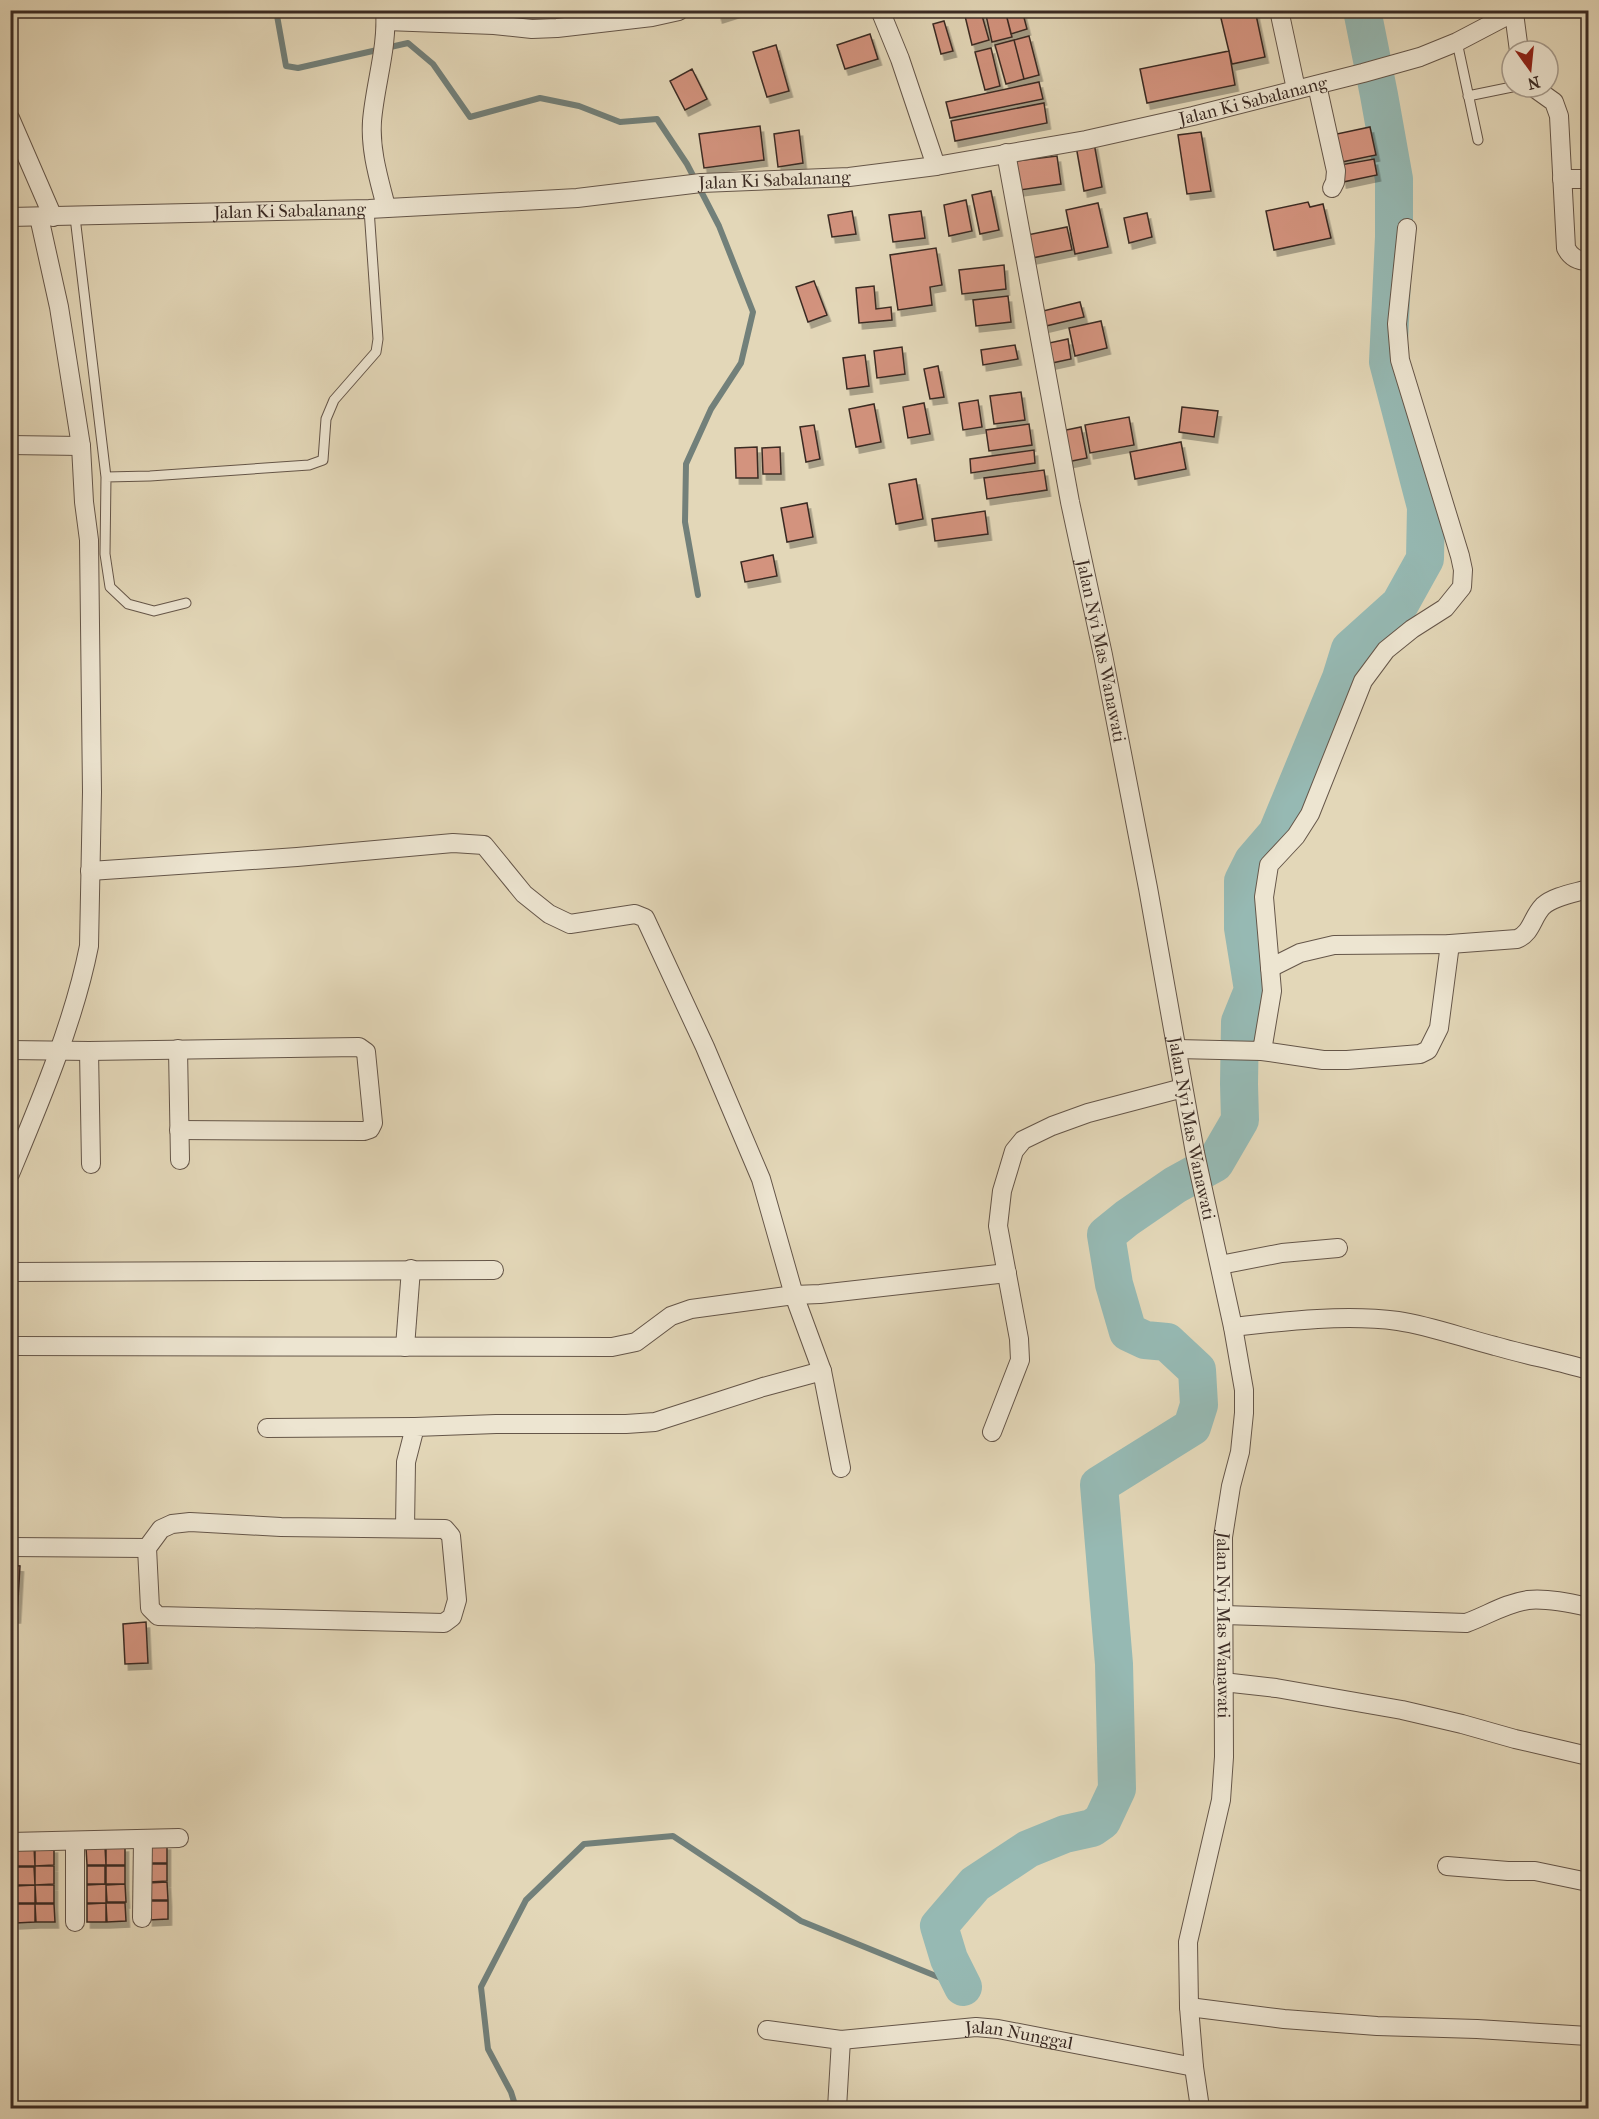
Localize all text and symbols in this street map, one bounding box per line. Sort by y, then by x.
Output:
north arrow [1500,39,1560,99]
street label: Jalan Ki Sabalanang [1175,72,1330,130]
text: N [1525,72,1542,94]
street label: Jalan Ki Sabalanang [696,167,852,194]
street label: Jalan Ki Sabalanang [212,199,367,223]
street label: Jalan Nyi Mas Wanawati [1071,556,1130,745]
street label: Jalan Nyi Mas Wanawati [1163,1033,1219,1223]
street label: Jalan Nyi Mas Wanawati [1212,1528,1234,1719]
street label: Jalan Nunggal [962,2017,1075,2054]

